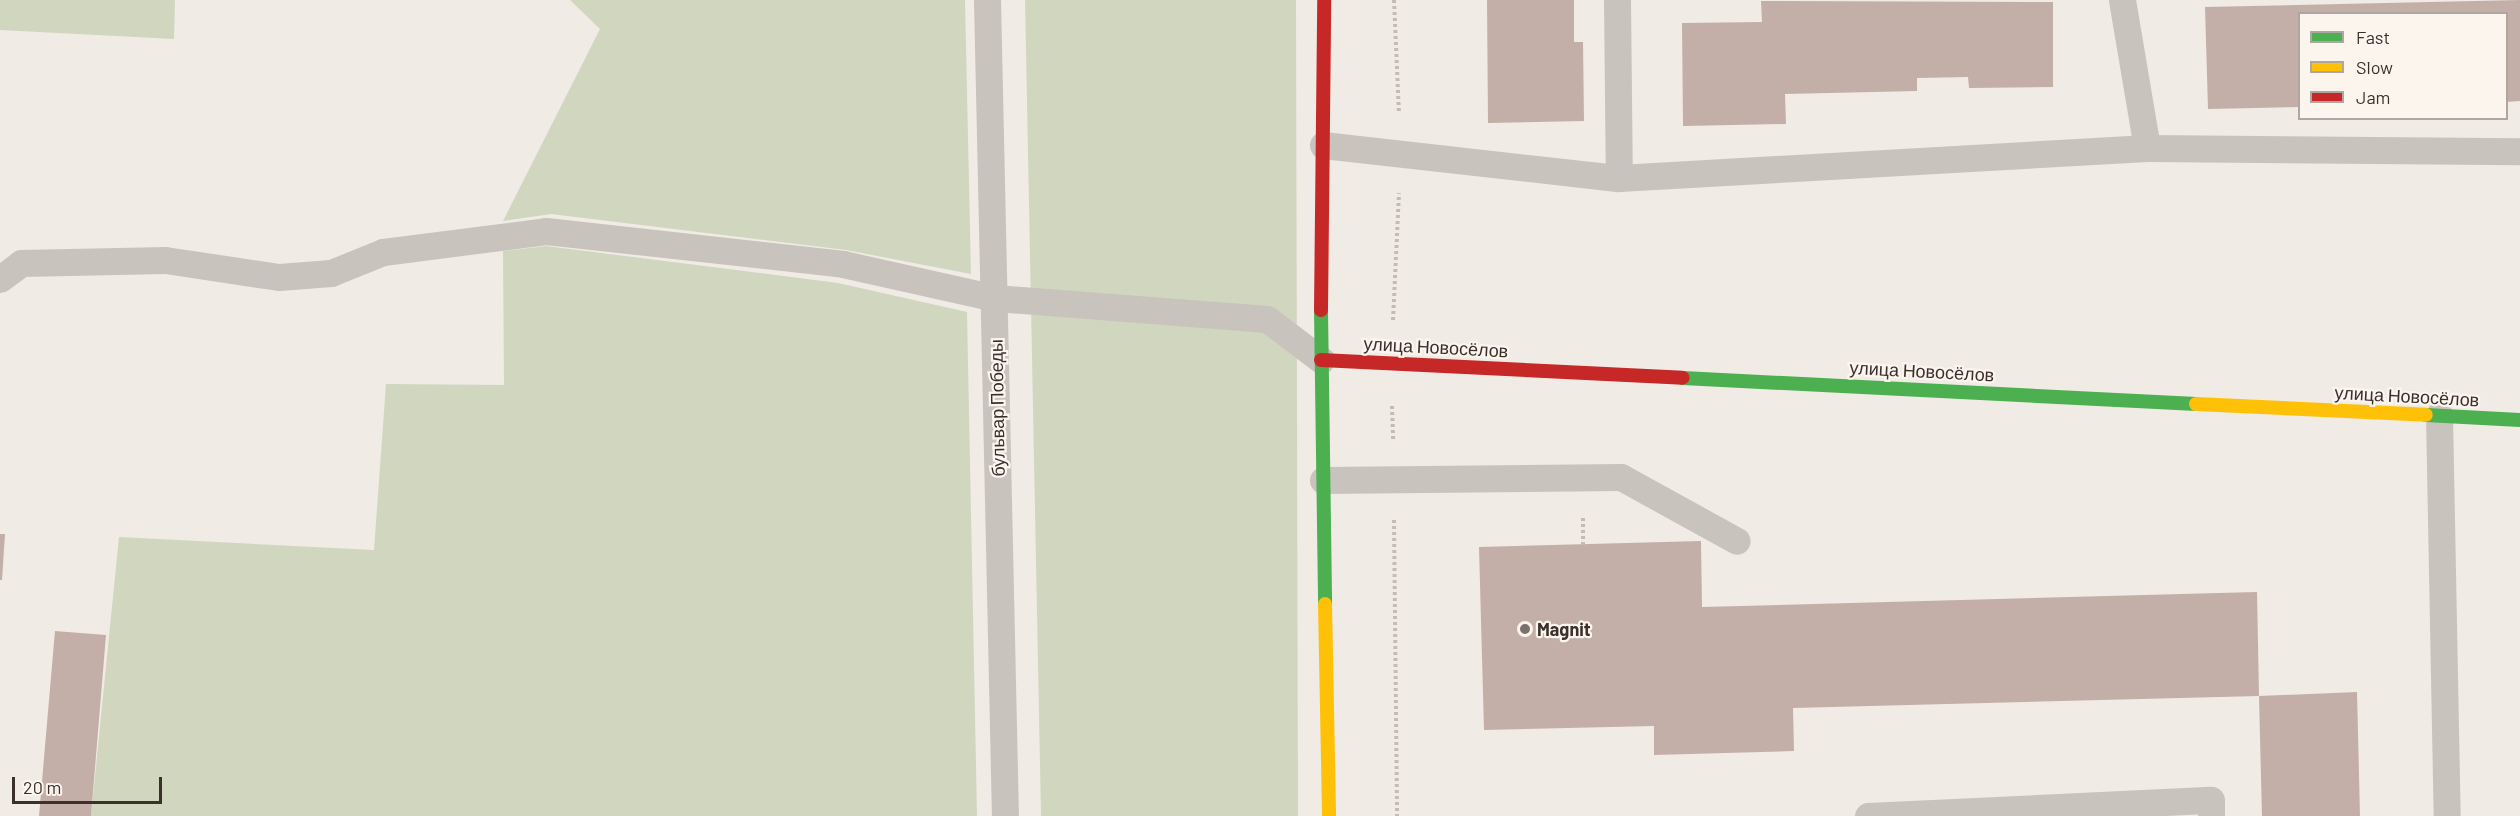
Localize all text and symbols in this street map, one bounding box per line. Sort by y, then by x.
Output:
legend [2298,12,2508,120]
text: Fast [2356,26,2390,48]
text: Slow [2356,56,2393,78]
text: Jam [2356,86,2390,108]
street label: улица Новосёлов [1363,332,1509,362]
street label: бульвар Победы [985,339,1009,477]
street label: улица Новосёлов [1849,356,1995,386]
street label: улица Новосёлов [2334,381,2480,411]
place label: Magnit [1537,618,1591,640]
marker: Magnit [1518,622,1532,636]
scale bar [15,765,165,803]
text: 20 m [23,776,61,798]

